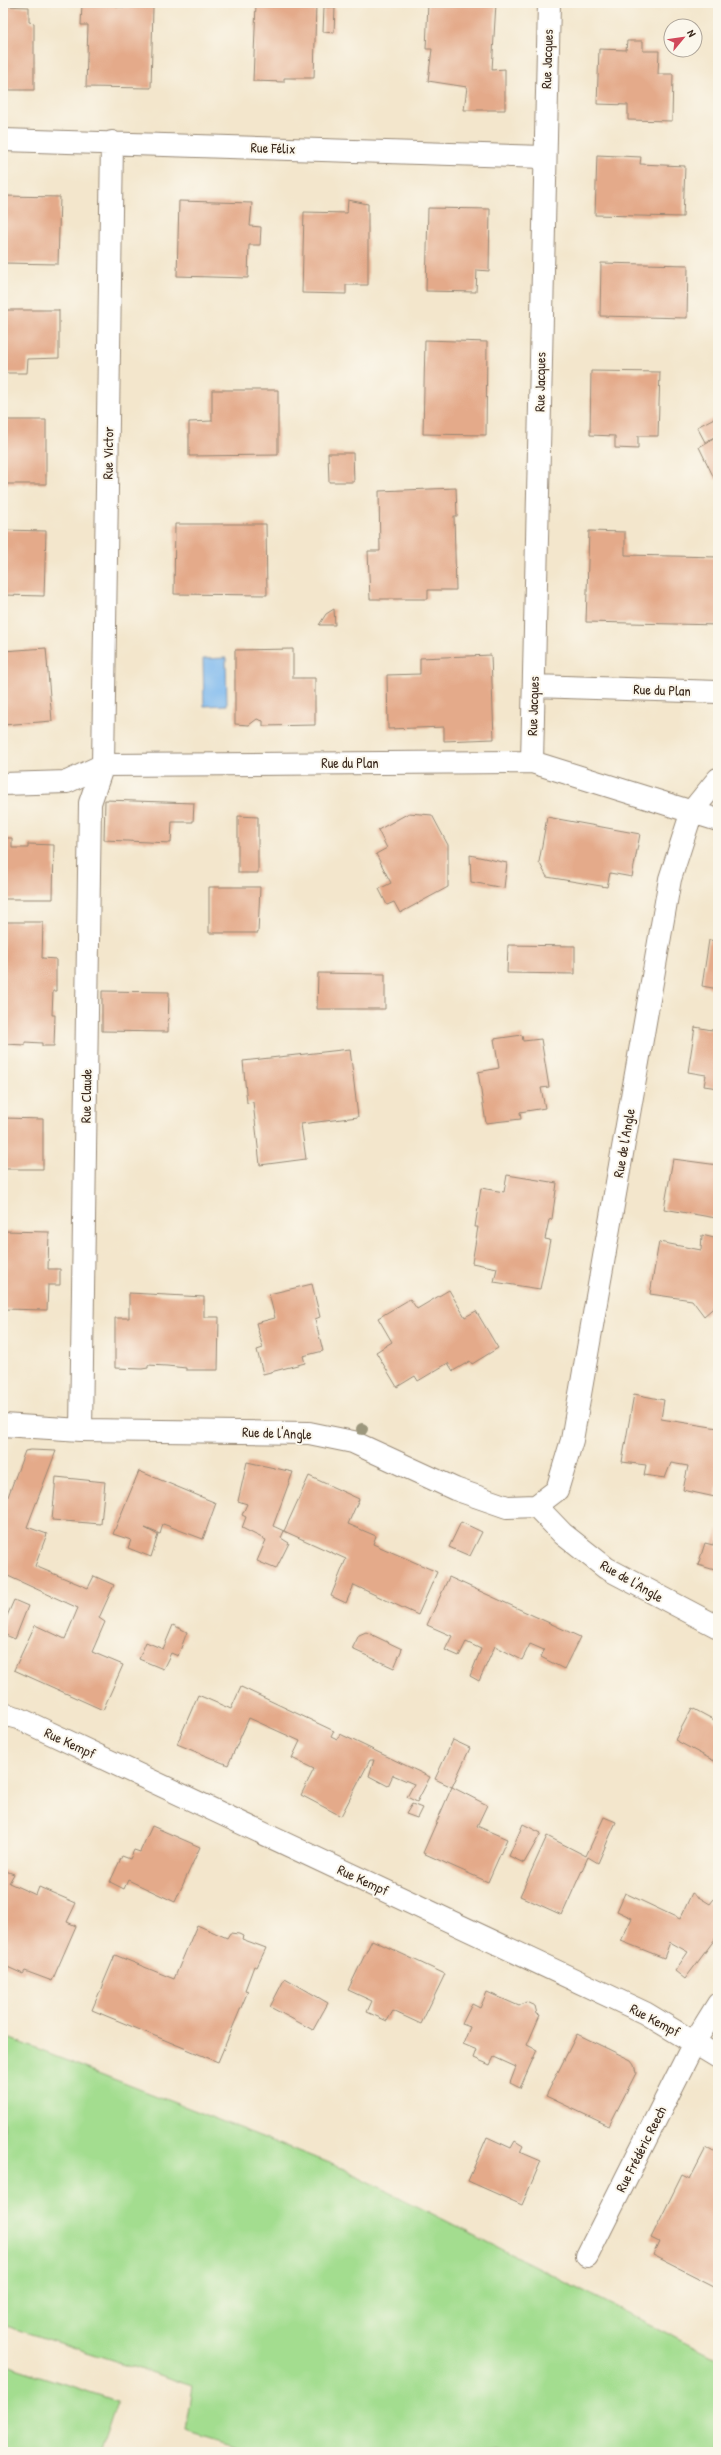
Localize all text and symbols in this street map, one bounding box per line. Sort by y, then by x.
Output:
north arrow [663,18,703,58]
text: N [684,27,699,39]
street label: Rue Jacques [536,29,558,89]
street label: Rue Félix [250,137,296,158]
street label: Rue Jacques [529,352,551,412]
street label: Rue Victor [98,426,117,480]
street label: Rue Jacques [522,676,544,736]
street label: Rue du Plan [633,679,691,700]
street label: Rue du Plan [321,753,379,772]
street label: Rue Claude [76,1068,95,1123]
street label: Rue de l'Angle [608,1107,640,1179]
street label: Rue de l'Angle [242,1422,313,1444]
street label: Rue de l'Angle [597,1555,668,1607]
street label: Rue Kempf [41,1722,99,1764]
street label: Rue Kempf [334,1859,392,1901]
street label: Rue Kempf [626,1998,684,2042]
street label: Rue Frédéric Reech [611,2102,670,2195]

